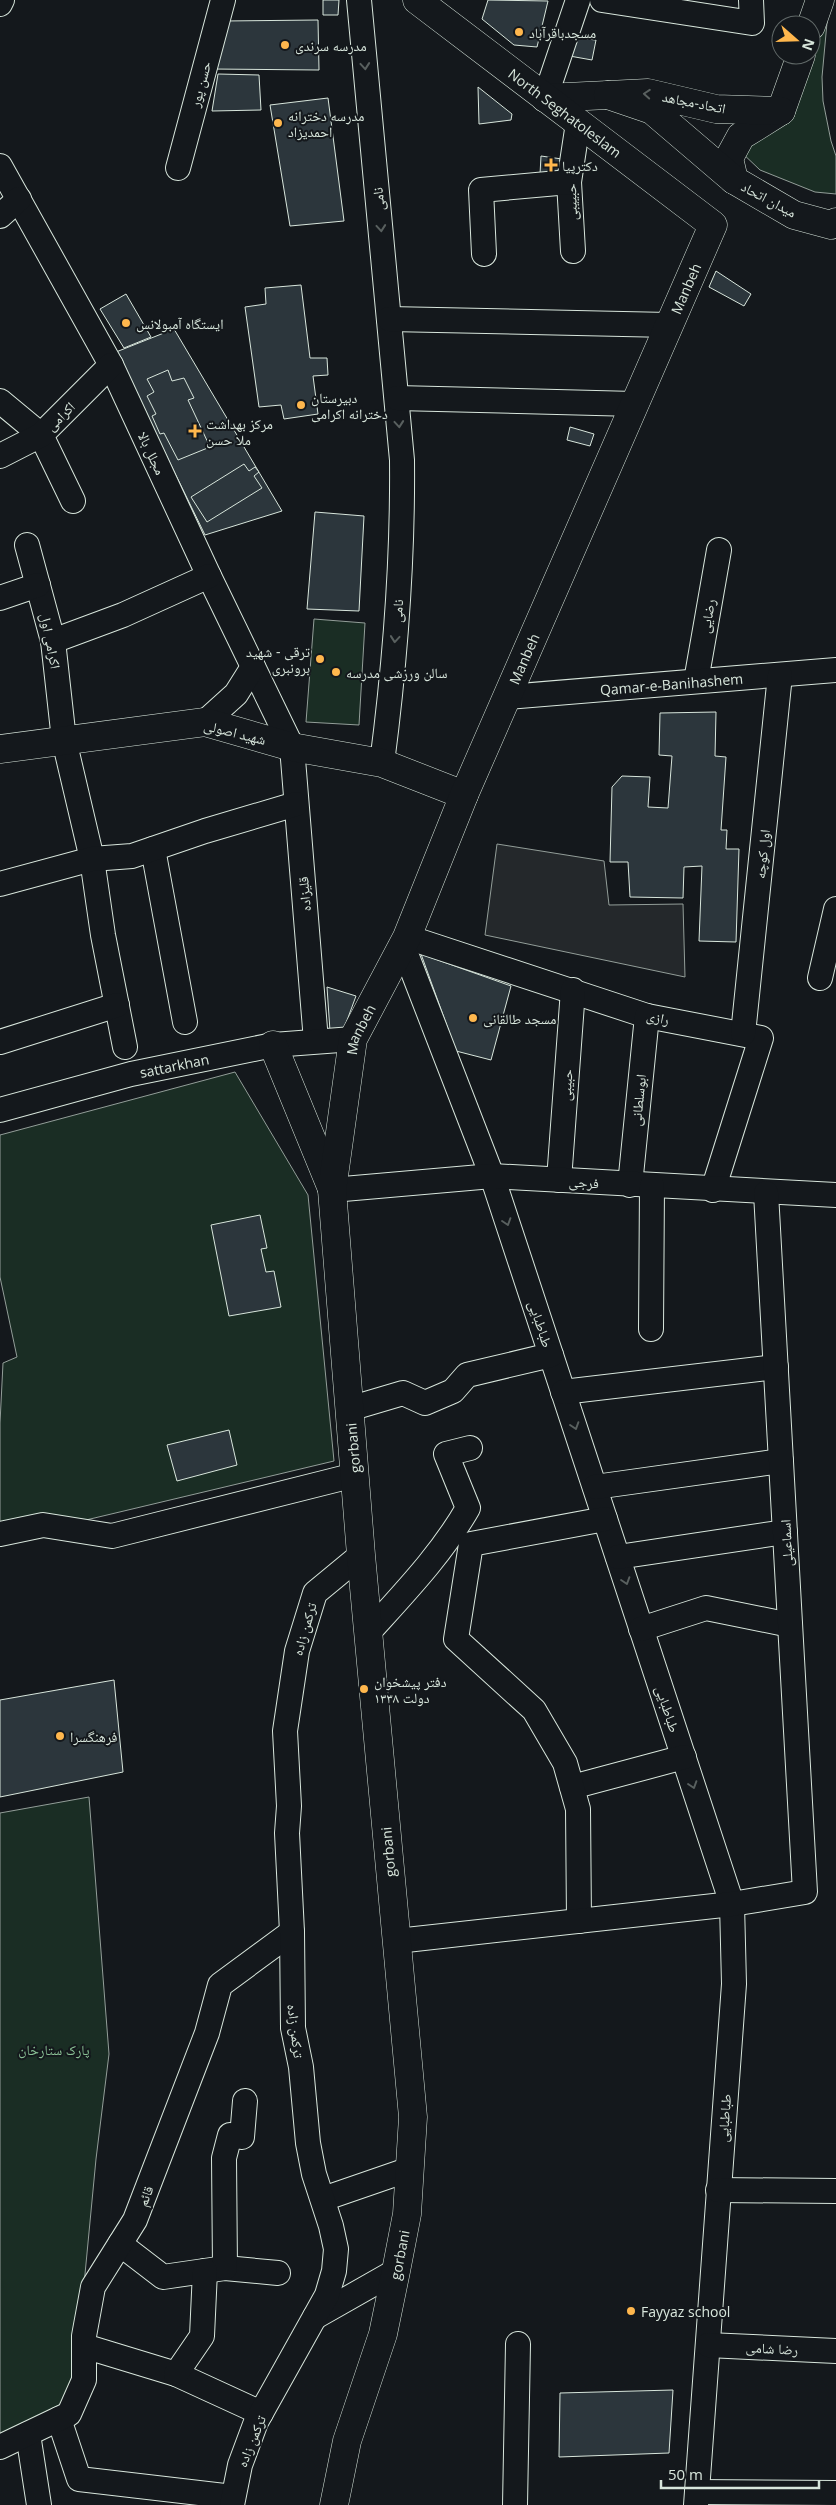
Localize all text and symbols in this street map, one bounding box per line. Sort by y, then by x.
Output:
north arrow [771,15,821,65]
place label: مسجدباقرآباد [529,23,596,42]
marker: مسجدباقرآباد [513,26,525,38]
place label: مدرسه سرندی [295,36,367,55]
text: N [798,36,820,53]
marker: مدرسه سرندی [279,39,291,51]
street label: حسن پور [185,59,215,110]
one-way arrow [359,62,370,70]
street label: North Seghatoleslam [505,64,625,162]
street label: اتحاد-مجاهد [661,87,727,117]
one-way arrow [642,89,650,100]
place label: مدرسه دخترانه احمدیزاد [288,106,365,141]
marker: مدرسه دخترانه احمدیزاد [272,117,284,129]
place label: دکترپیا [562,156,598,175]
marker: دکترپیا [544,158,558,172]
street label: میدان اتحاد [738,177,800,221]
street label: حبییبی [561,183,581,221]
street label: نامی [368,186,388,211]
one-way arrow [375,224,386,232]
street label: Manbeh [666,260,705,317]
place label: ایستگاه آمبولانس [136,314,223,333]
marker: ایستگاه آمبولانس [120,317,132,329]
place label: دبیرستان دخترانه اکرامی [311,388,388,423]
street label: اکرامی [41,397,79,435]
marker: دبیرستان دخترانه اکرامی [295,399,307,411]
place label: مرکز بهداشت ملا حسن [206,414,273,449]
one-way arrow [393,421,404,429]
marker: مرکز بهداشت ملا حسن [188,424,202,438]
street label: مجلل بالا [134,428,170,478]
street label: رضایی [695,597,719,635]
street label: نامی [387,599,407,623]
street label: اکرامی اول [36,612,66,670]
street label: Manbeh [504,630,543,687]
one-way arrow [390,635,401,643]
place label: ترقی - شهید برونبری [246,642,310,677]
marker: ترقی - شهید برونبری [314,653,326,665]
place label: سالن ورزشی مدرسه [346,663,447,682]
marker: سالن ورزشی مدرسه [330,666,342,678]
street label: Qamar-e-Banihashem [599,668,744,699]
street label: شهید اصولی [202,715,268,749]
street label: اول کوچه [750,828,774,880]
street label: قلیزاده [293,876,315,912]
street label: Manbeh [341,1001,379,1056]
street label: رازی [645,1005,671,1029]
place label: مسجد طالقانی [483,1009,556,1028]
marker: مسجد طالقانی [467,1012,479,1024]
street label: sattarkhan [138,1049,211,1082]
street label: حبیبی [555,1068,577,1101]
street label: ابوسلطانی [626,1073,650,1127]
street label: فرجی [568,1171,600,1193]
one-way arrow [501,1218,511,1226]
street label: طباطبایی [525,1298,557,1350]
street label: gorbani [341,1422,365,1474]
one-way arrow [569,1422,579,1430]
street label: اسماعیلی [775,1519,797,1567]
one-way arrow [620,1576,630,1584]
street label: ترکمن زاده [287,1600,321,1658]
place label: دفتر پیشخوان دولت ۱۳۳۸ [374,1672,447,1707]
marker: دفتر پیشخوان دولت ۱۳۳۸ [358,1683,370,1695]
street label: طباطبایی [652,1683,684,1735]
place label: فرهنگسرا [70,1727,118,1746]
marker: فرهنگسرا [54,1730,66,1742]
one-way arrow [687,1780,697,1789]
street label: gorbani [376,1826,400,1878]
street label: ترکمن زاده [283,2003,309,2059]
park label: پارک ستارخان [18,2040,90,2059]
street label: طباطبایی [713,2093,735,2143]
street label: قائم [132,2183,159,2209]
street label: gorbani [385,2228,413,2281]
place label: Fayyaz school [641,2302,730,2321]
marker: Fayyaz school [625,2305,637,2317]
street label: رضا شامی [745,2337,799,2359]
street label: ترکمن زاده [232,2412,270,2470]
scale bar [661,2458,818,2490]
text: 50 m [668,2464,703,2484]

